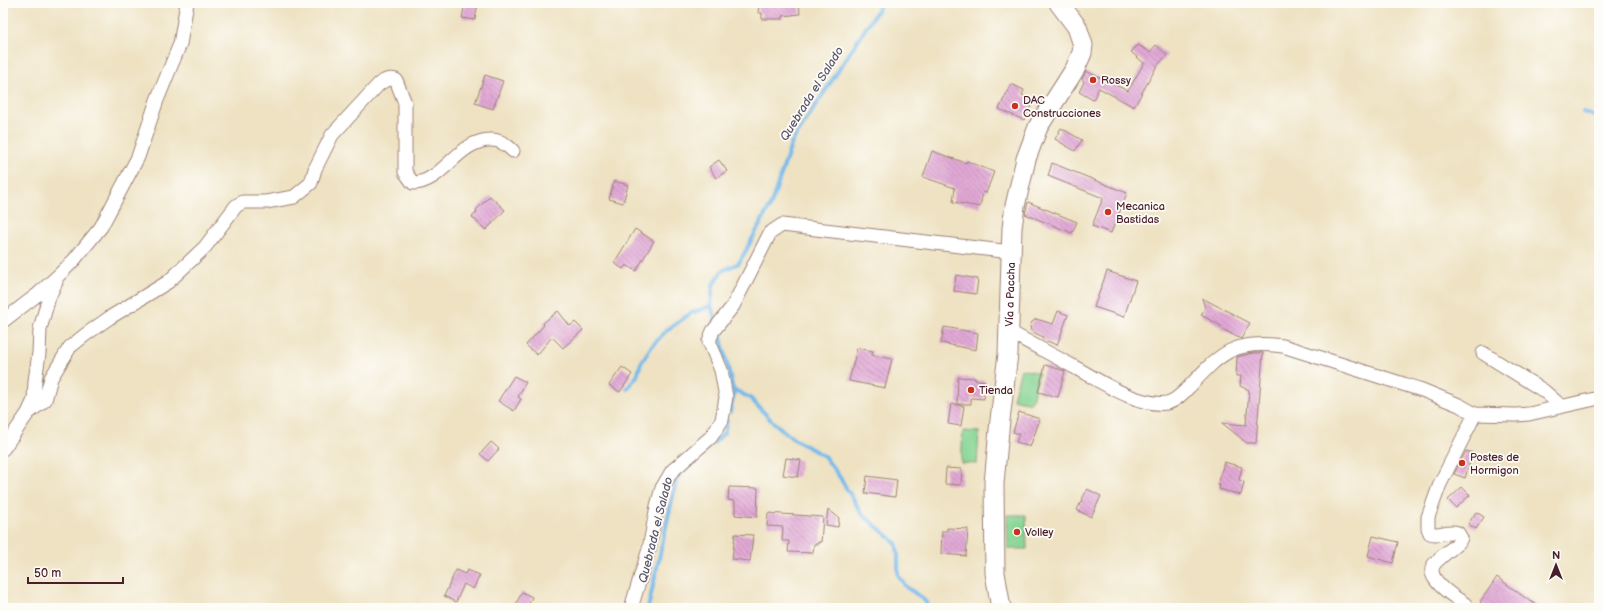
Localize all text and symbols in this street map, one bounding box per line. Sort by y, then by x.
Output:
water label: Quebrada el Salado [777,44,847,144]
place label: Rossy [1101,74,1131,87]
marker: Rossy [1088,75,1098,85]
place label: DAC Construcciones [1023,94,1101,120]
marker: DAC Construcciones [1010,101,1020,111]
place label: Mecanica Bastidas [1116,200,1165,226]
marker: Mecanica Bastidas [1103,207,1113,217]
street label: Vía a Paccha [1002,262,1017,327]
place label: Tienda [979,384,1013,397]
marker: Tienda [966,385,976,395]
place label: Postes de Hormigon [1470,451,1519,477]
marker: Postes de Hormigon [1457,458,1467,468]
water label: Quebrada el Salado [636,476,676,584]
place label: Volley [1025,526,1053,539]
marker: Volley [1012,527,1022,537]
north arrow [1536,545,1576,585]
text: N [1552,549,1560,562]
scale bar [28,559,123,585]
text: 50 m [34,566,61,581]

